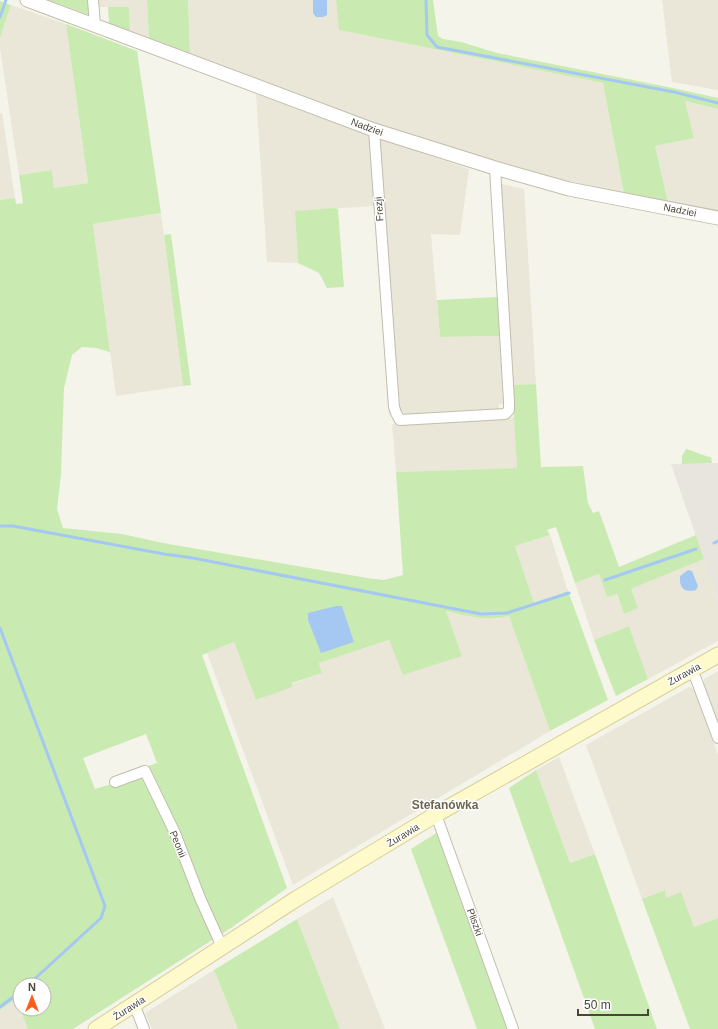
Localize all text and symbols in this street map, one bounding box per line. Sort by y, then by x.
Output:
street label: Nadziei [349,116,385,138]
street label: Frezji [373,196,385,222]
street label: Nadziei [663,201,697,219]
street label: Żurawia [665,659,703,687]
district label: Stefanówka [412,798,479,812]
street label: Żurawia [384,820,421,849]
street label: Peonii [168,829,188,859]
street label: Pliszki [465,907,485,937]
north arrow [12,977,52,1017]
text: N [28,981,36,993]
scale bar [578,991,648,1017]
street label: Żurawia [111,993,147,1022]
text: 50 m [584,998,611,1012]

